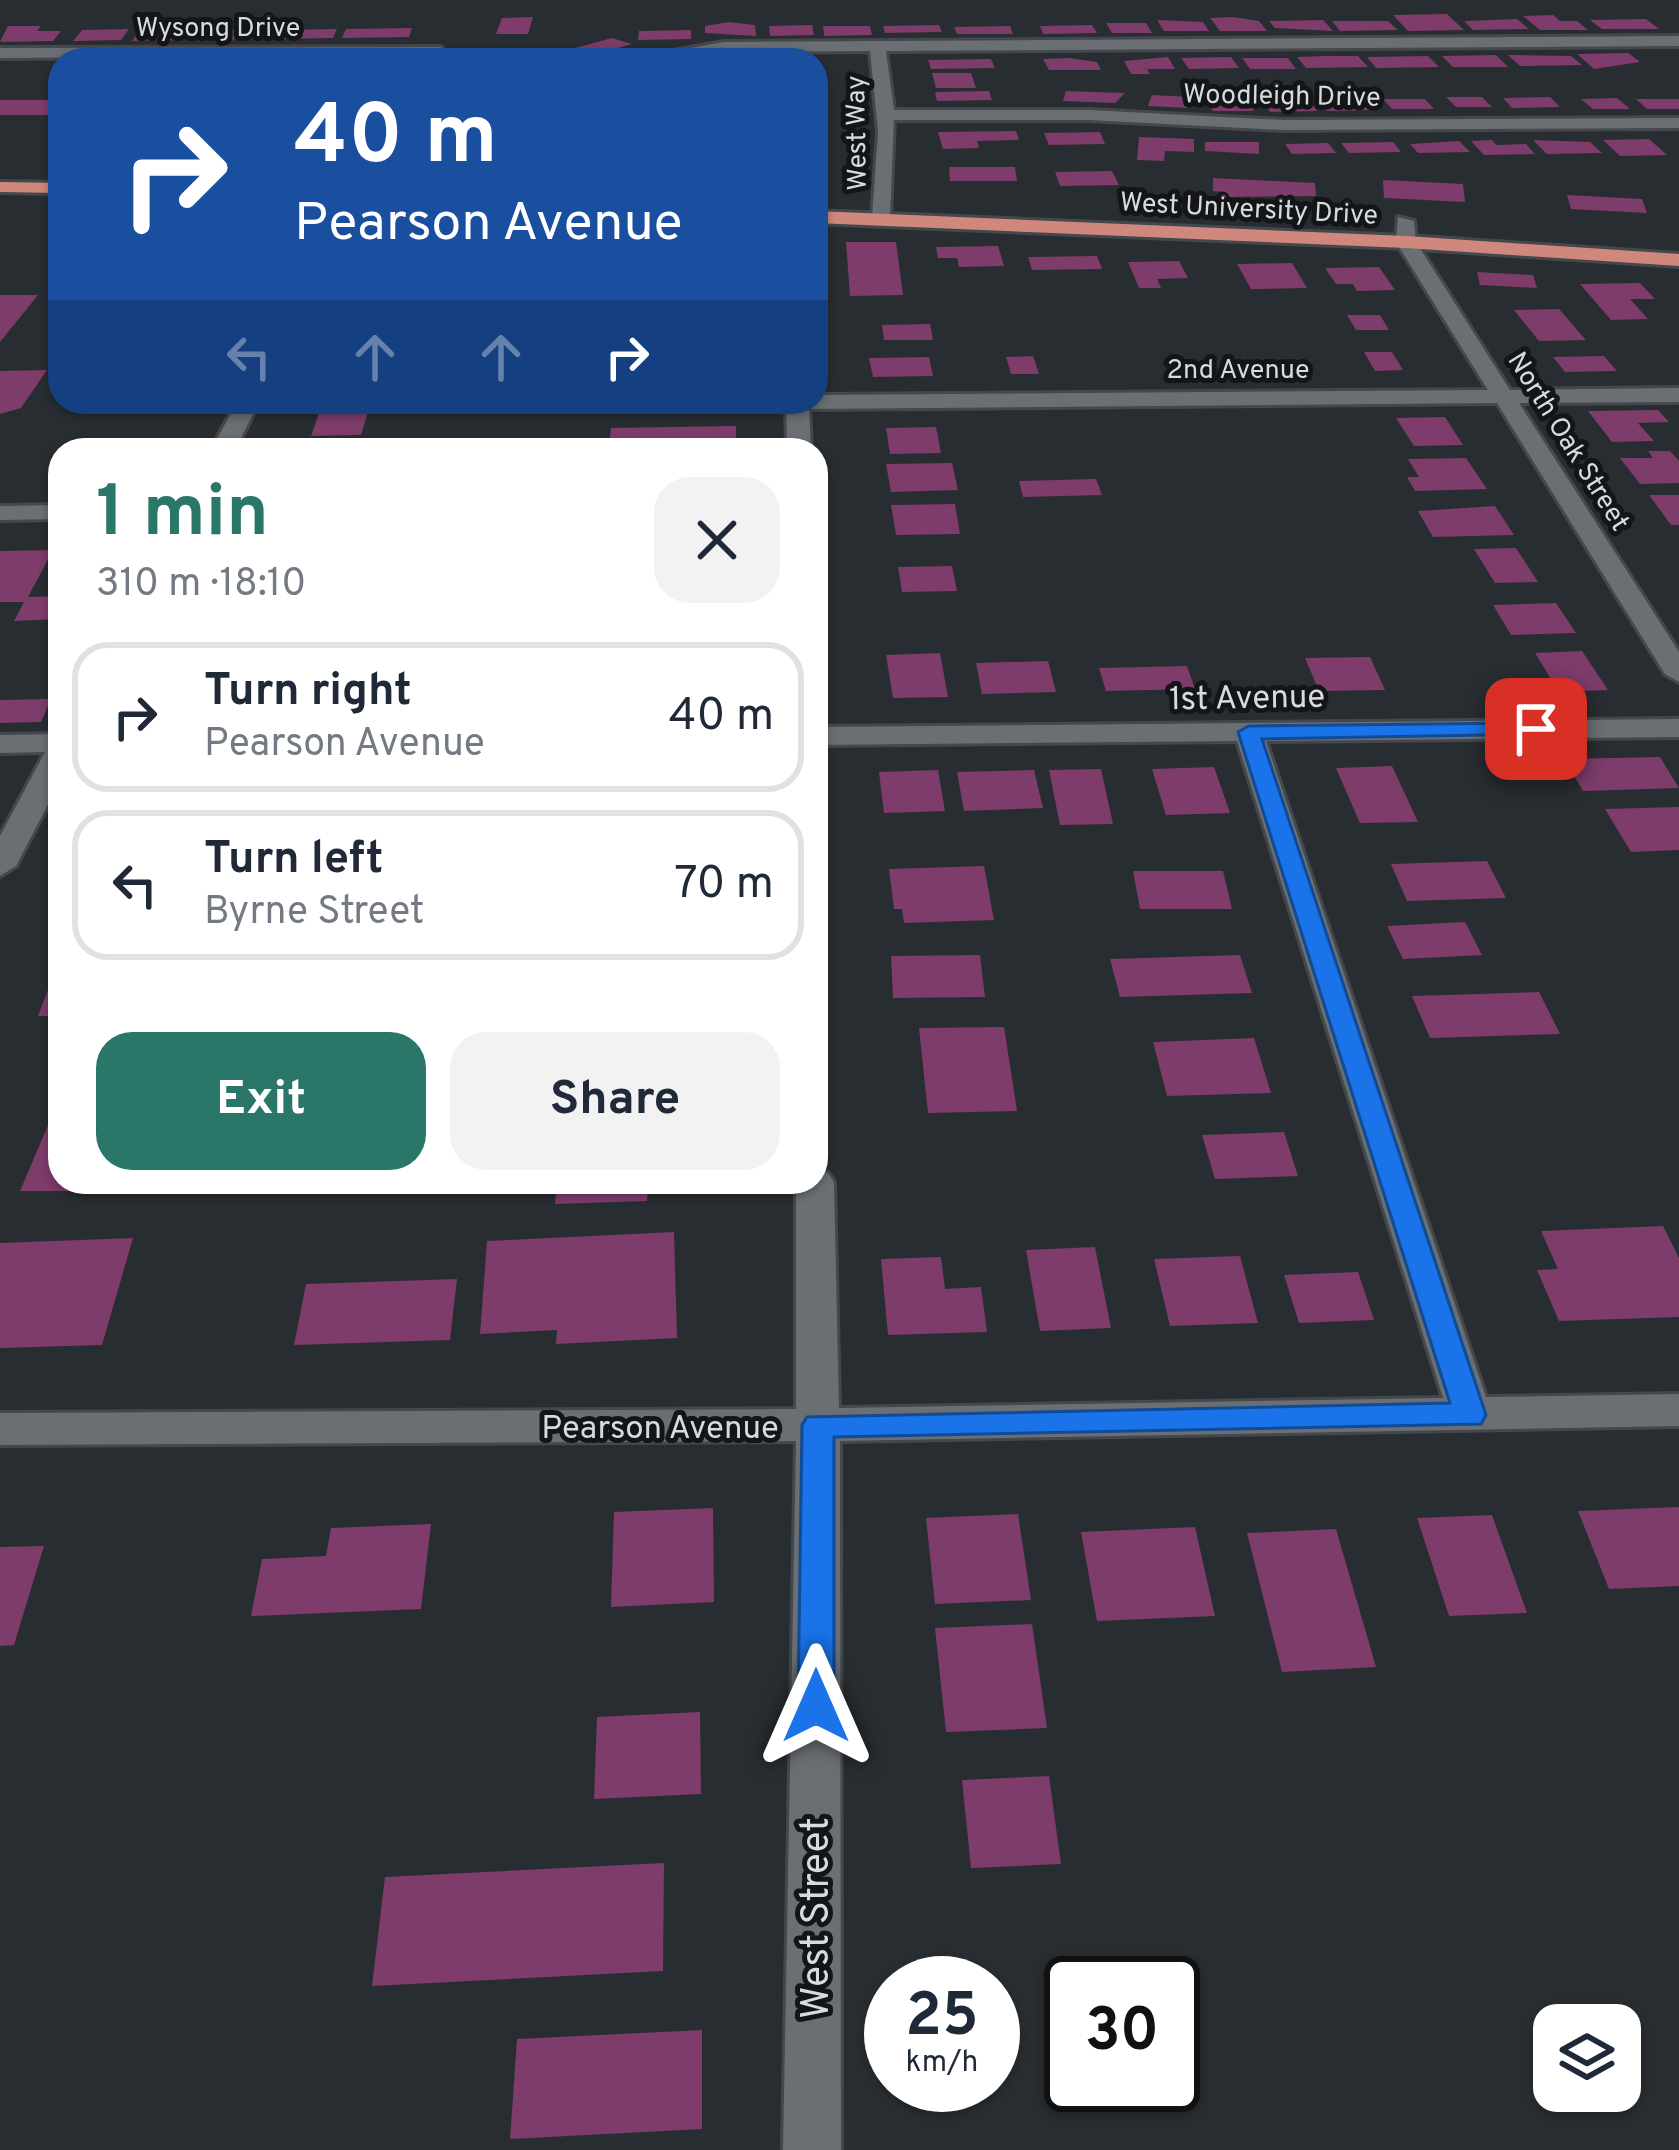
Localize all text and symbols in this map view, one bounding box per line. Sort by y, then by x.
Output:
street label: Wysong Drive [136,12,300,46]
street label: West Way [840,75,876,191]
street label: Woodleigh Drive [1183,78,1381,116]
text: 40 m [294,87,498,193]
icon: right [96,96,252,252]
street label: West University Drive [1119,186,1379,234]
text: Pearson Avenue [294,191,683,260]
icon: left [216,324,282,390]
icon: ahead [342,324,408,390]
icon: ahead [468,324,534,390]
icon: right [594,324,660,390]
street label: North Oak Street [1499,346,1636,538]
street label: 2nd Avenue [1167,354,1309,388]
text: 1 min [96,470,269,562]
button: close [654,477,780,603]
text: 310 m · 18:10 [96,561,306,610]
text: Turn right [204,664,412,721]
street label: 1st Avenue [1169,678,1325,722]
pin [1485,678,1587,780]
icon: right [102,684,168,750]
text: 40 m [668,689,774,746]
icon: arrive [1503,696,1569,762]
text: Pearson Avenue [204,721,485,770]
text: Turn left [204,832,383,889]
icon: left [102,852,168,918]
text: 70 m [674,857,774,914]
text: Byrne Street [204,889,425,938]
button: Exit [96,1032,426,1170]
button: Share [450,1032,780,1170]
street label: Pearson Avenue [541,1409,779,1451]
position arrow [753,1643,879,1769]
street label: West Street [794,1817,843,2019]
speed limit sign: 30 [1044,1956,1200,2112]
text: 25 [905,1981,979,2057]
map controls [1533,2004,1641,2112]
button: layers [1533,2004,1641,2112]
text: km/h [906,2045,978,2082]

